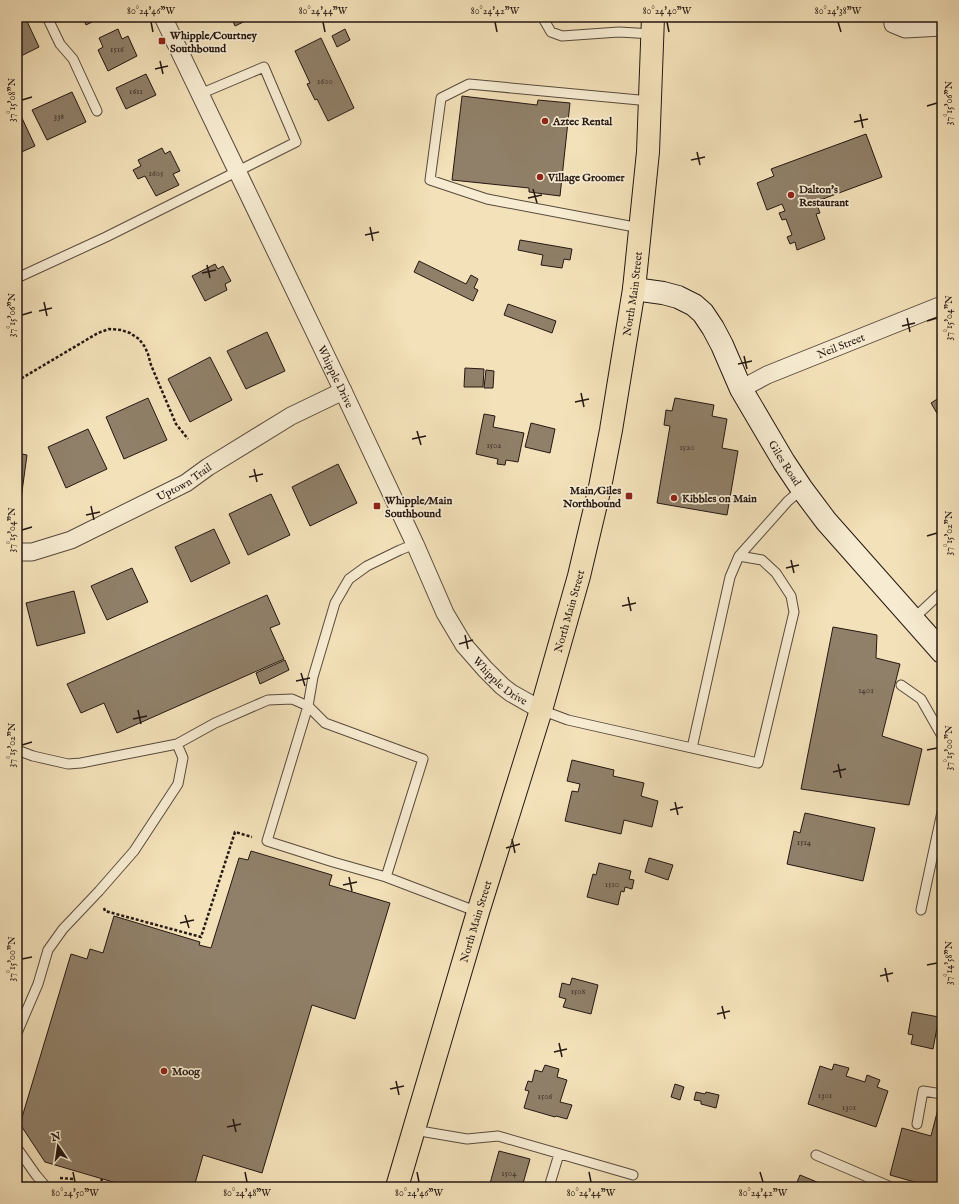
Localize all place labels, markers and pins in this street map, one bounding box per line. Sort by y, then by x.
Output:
place label: Whipple/Courtney Southbound [169,29,258,56]
marker: Whipple/Courtney Southbound [157,36,167,46]
place label: Aztec Rental [552,115,613,129]
marker: Aztec Rental [540,116,550,126]
place label: Village Groomer [547,171,625,185]
marker: Village Groomer [535,172,545,182]
place label: Dalton's Restaurant [799,183,849,210]
marker: Dalton's Restaurant [786,190,796,200]
place label: Main/Giles Northbound [562,484,622,511]
marker: Main/Giles Northbound [624,491,634,501]
place label: Kibbles on Main [682,492,757,506]
marker: Kibbles on Main [669,493,679,503]
place label: Whipple/Main Southbound [384,494,452,521]
marker: Whipple/Main Southbound [372,501,382,511]
place label: Moog [172,1065,201,1079]
marker: Moog [159,1066,169,1076]

